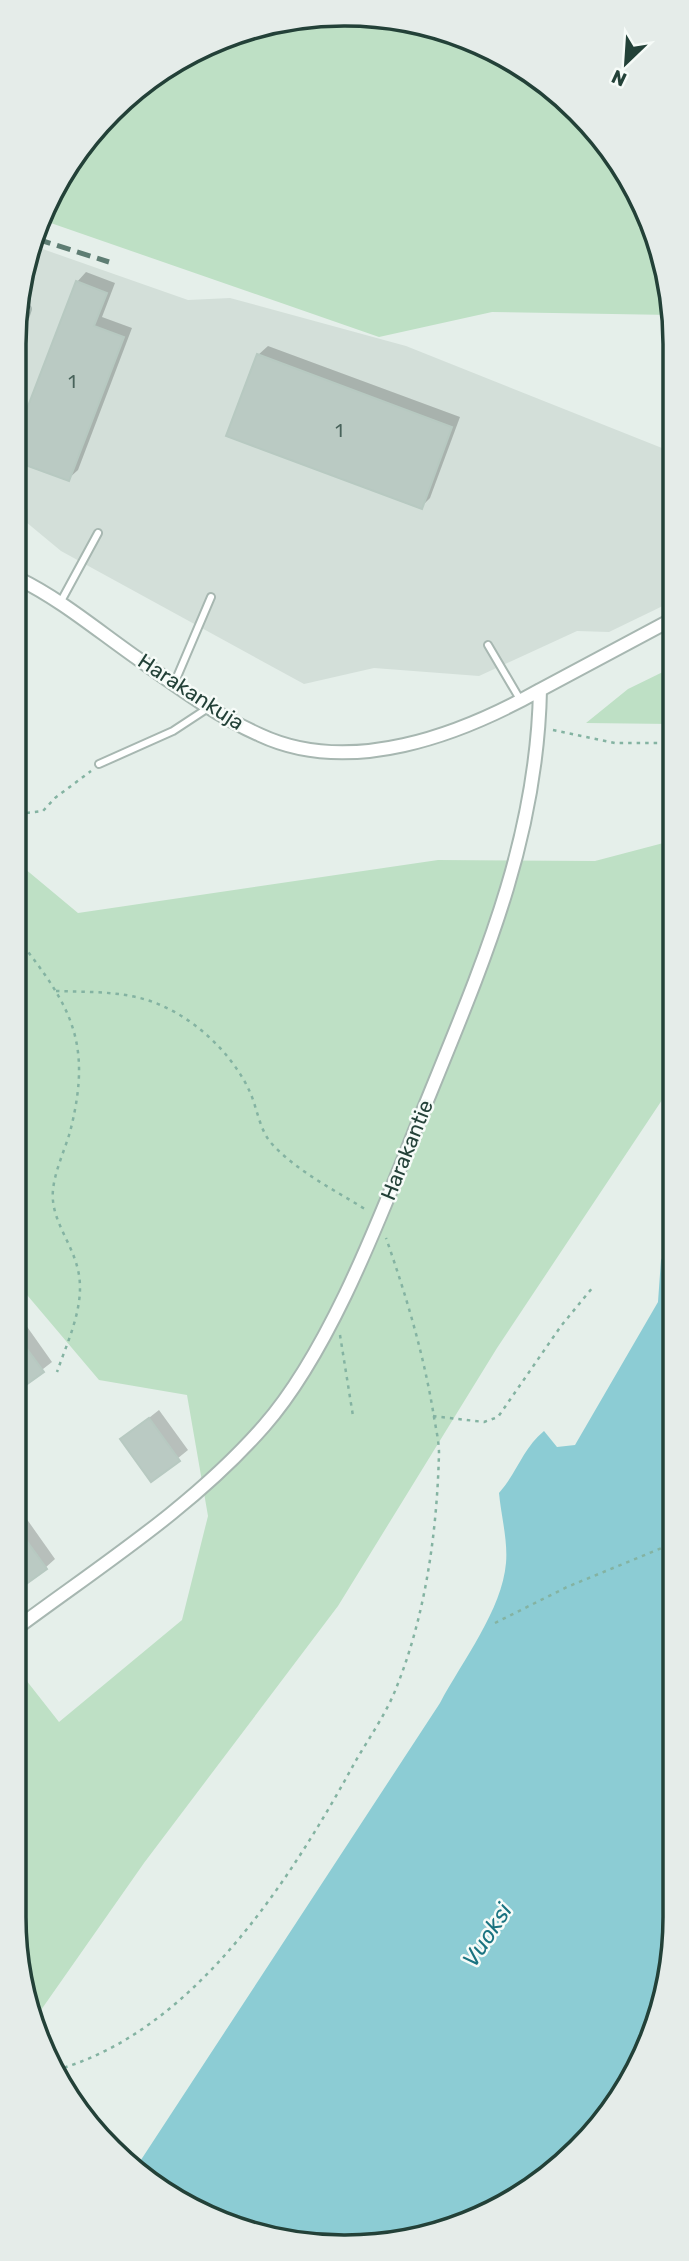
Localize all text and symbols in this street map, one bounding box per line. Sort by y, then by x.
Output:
north arrow [591,28,661,98]
text: N [608,65,630,91]
house number: 1 [68,371,76,393]
house number: 1 [335,420,343,442]
street label: Harakankuja [134,648,249,735]
street label: Harakantie [375,1096,438,1204]
water label: Vuoksi [456,1897,519,1972]

